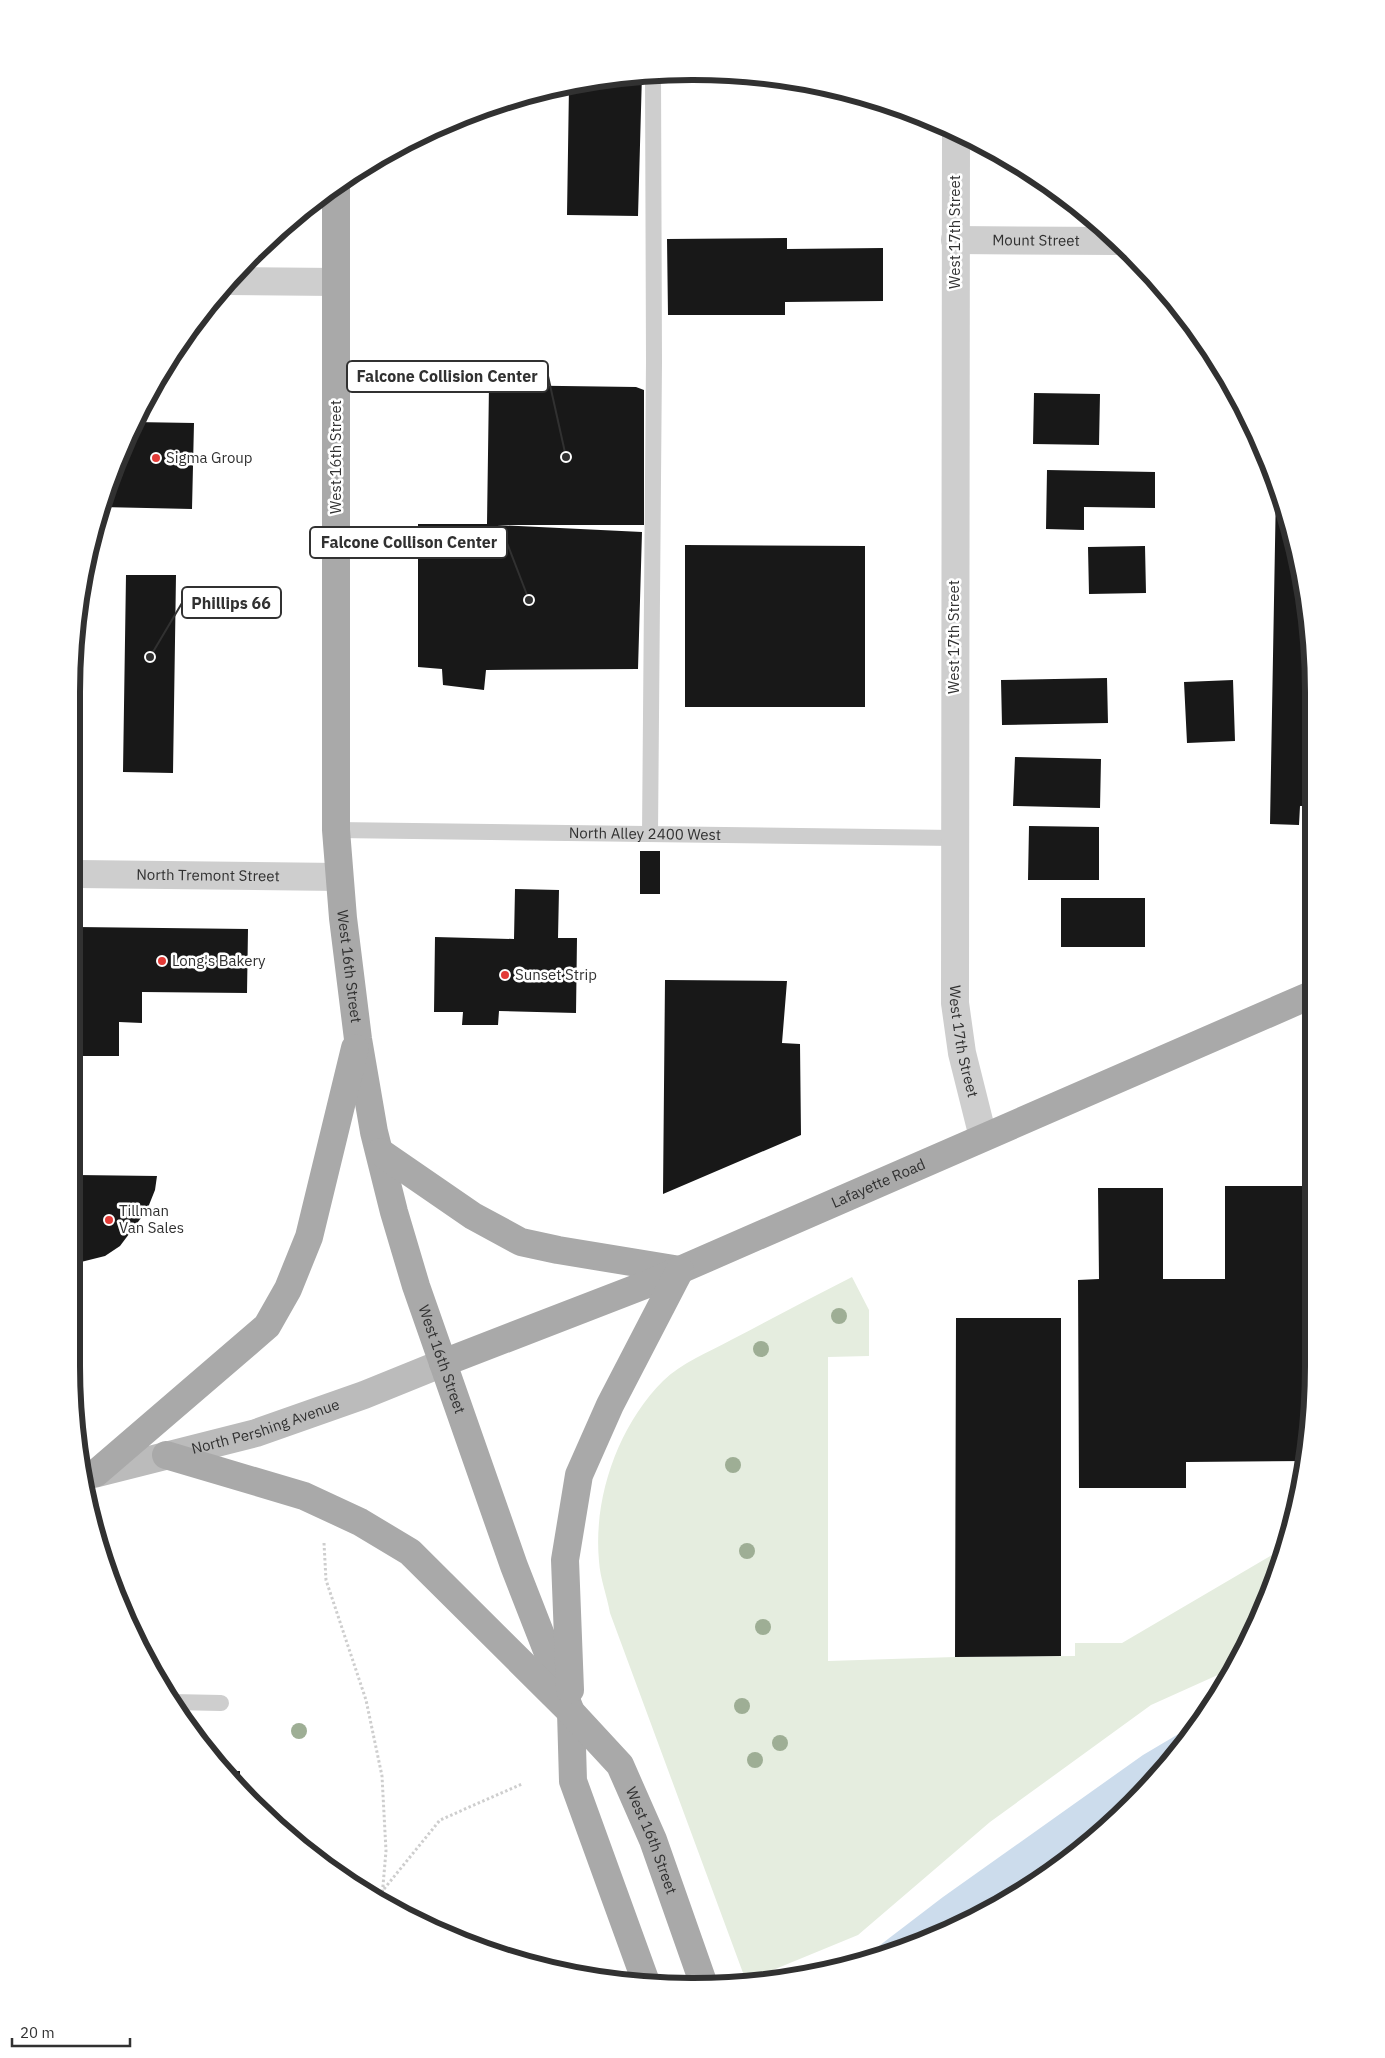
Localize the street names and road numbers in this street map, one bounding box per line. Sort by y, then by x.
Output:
street label: West 17th Street [945,175,964,289]
street label: Mount Street [992,230,1080,250]
street label: West 16th Street [326,400,345,514]
street label: West 17th Street [944,580,963,694]
street label: North Alley 2400 West [569,823,721,844]
street label: North Tremont Street [136,865,280,885]
street label: West 16th Street [333,909,366,1024]
street label: West 17th Street [946,985,983,1099]
street label: Lafayette Road [828,1154,928,1212]
street label: West 16th Street [414,1302,470,1416]
street label: North Pershing Avenue [189,1394,342,1458]
street label: West 16th Street [622,1784,681,1897]

